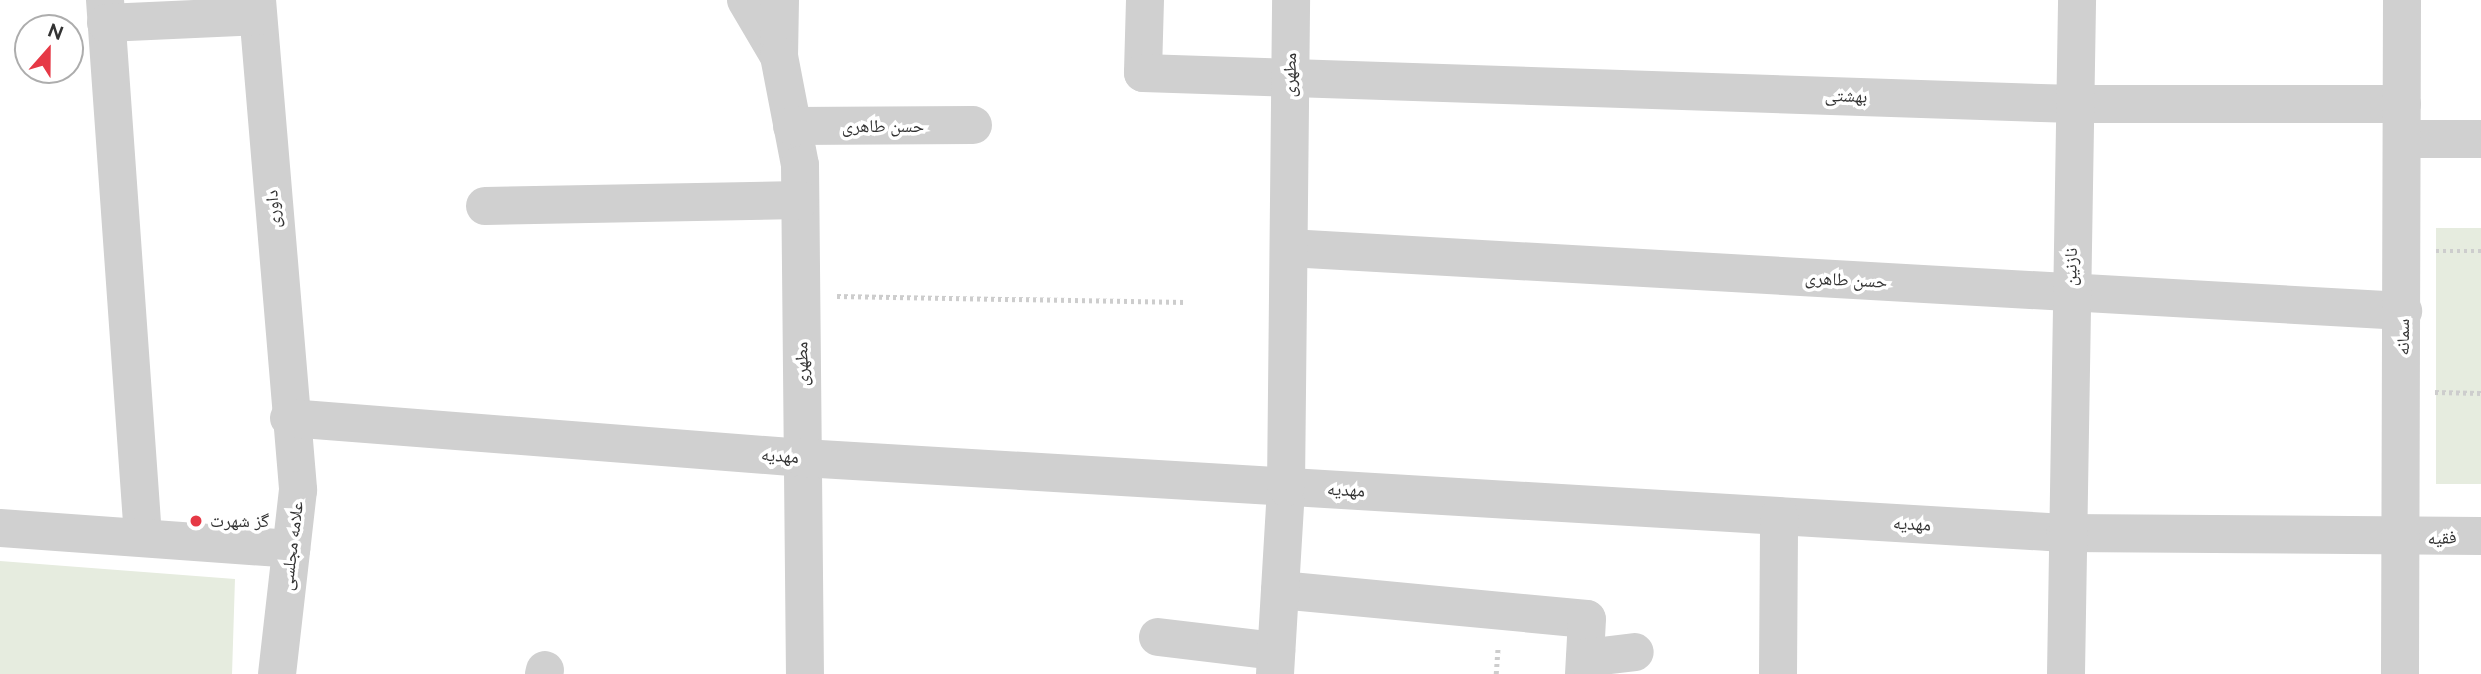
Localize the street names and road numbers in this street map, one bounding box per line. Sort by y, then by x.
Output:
street label: مطهری [1279,52,1301,98]
street label: بهشتی [1824,84,1868,108]
street label: حسن طاهری [842,115,924,137]
street label: داوری [261,189,285,229]
street label: نازنین [2060,248,2082,286]
street label: حسن طاهری [1804,267,1888,293]
street label: سمانه [2392,319,2414,355]
street label: مطهری [791,341,813,387]
street label: مهدیه [760,444,800,468]
street label: مهدیه [1327,478,1365,502]
street label: علامه مجلسی [276,500,308,592]
street label: مهدیه [1893,512,1931,536]
street label: فقیه [2427,526,2457,550]

